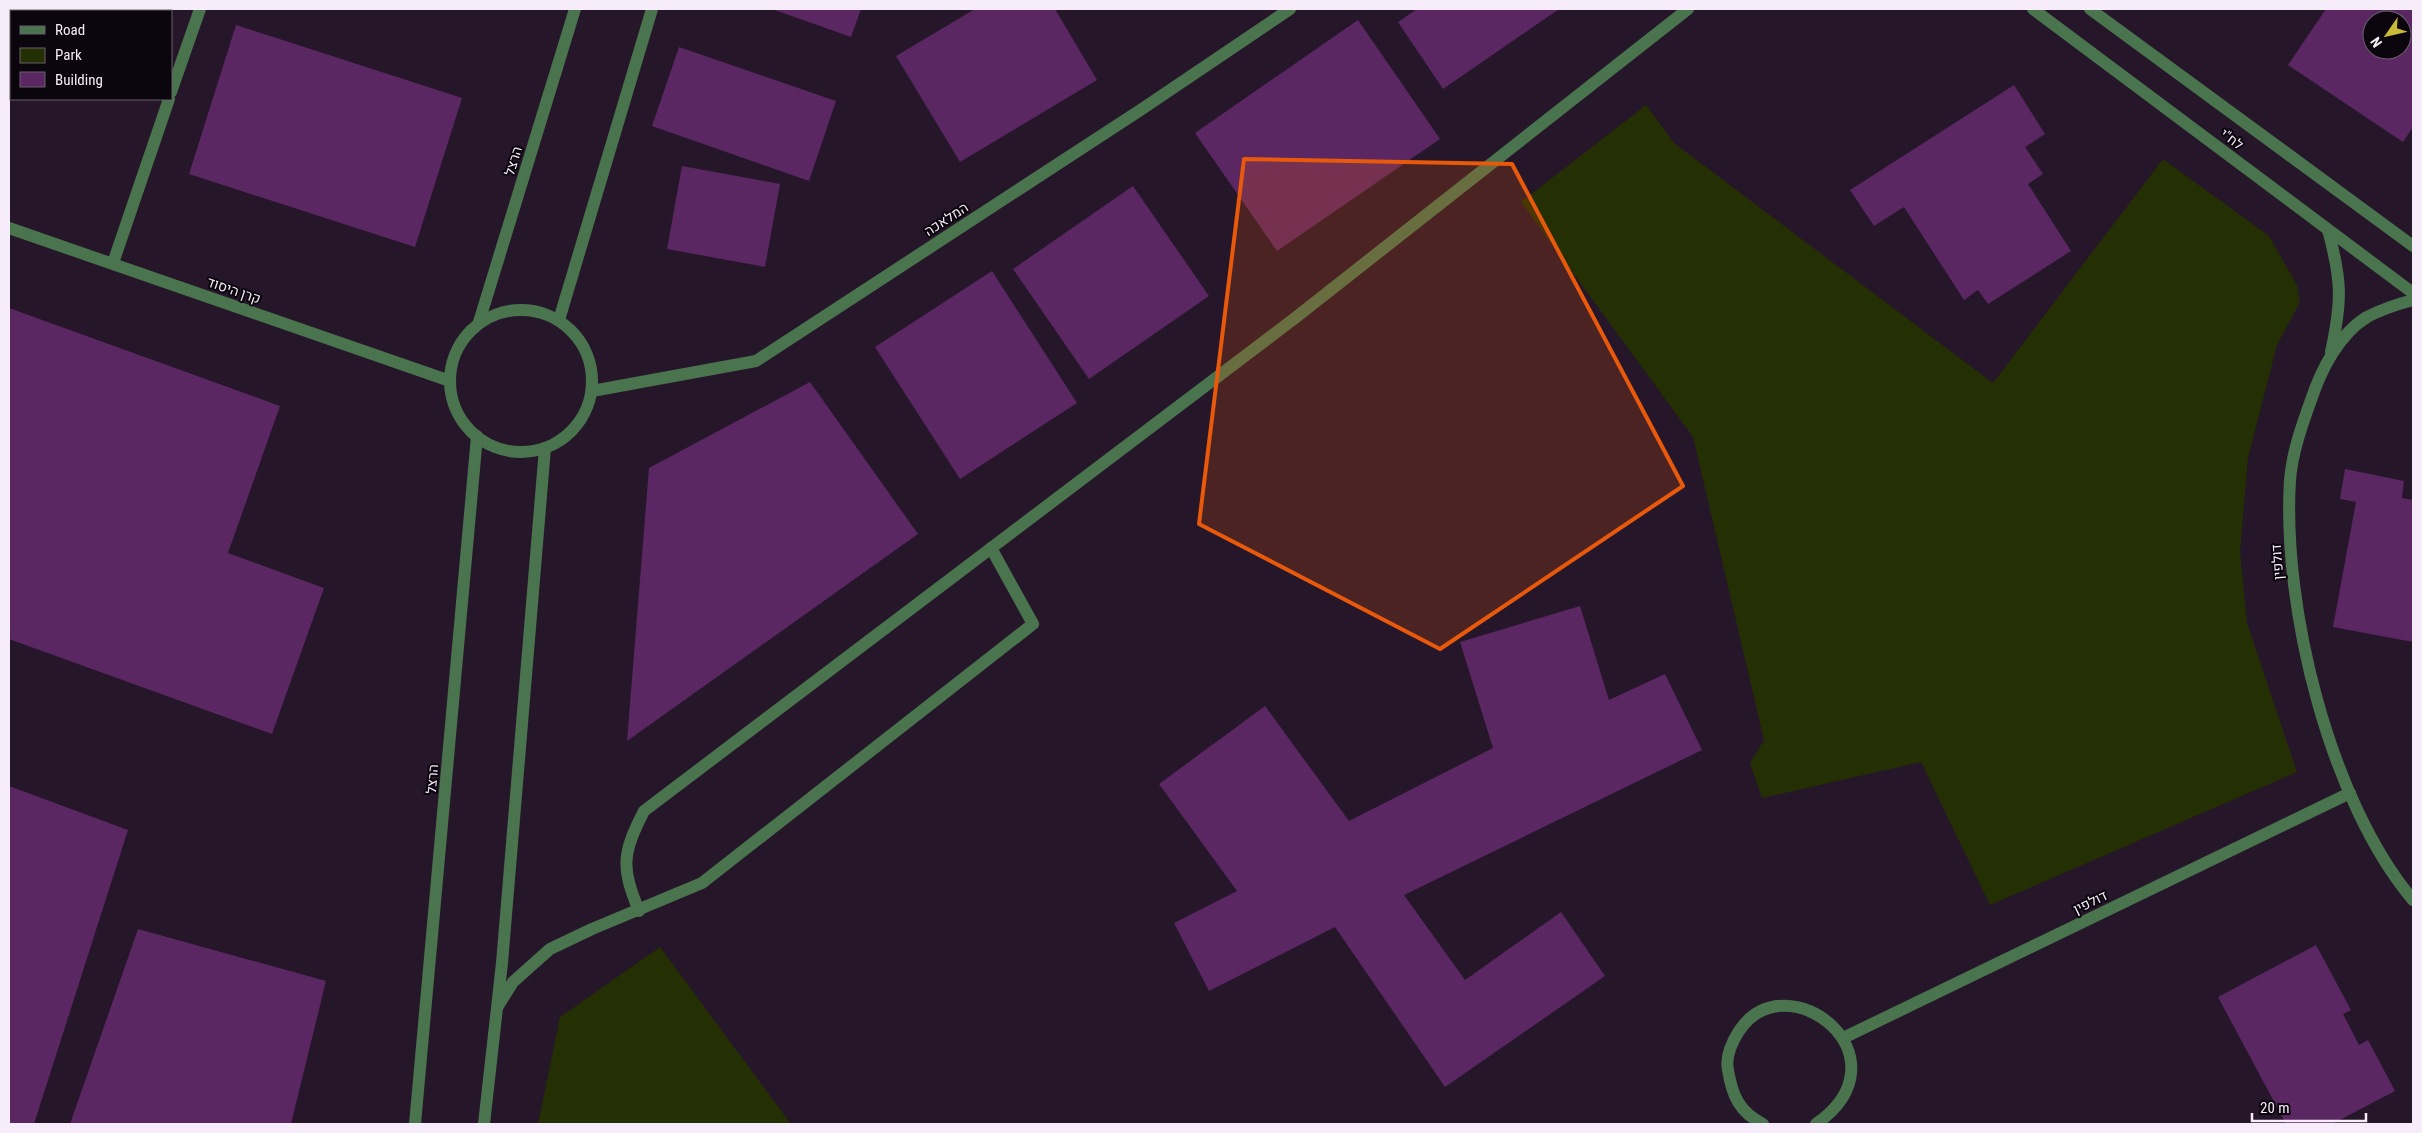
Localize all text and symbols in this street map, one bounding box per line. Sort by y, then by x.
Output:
legend [10,10,172,100]
north arrow [2362,10,2412,60]
text: Road [55,21,85,39]
text: N [2367,34,2385,50]
text: Park [55,46,82,64]
text: Building [55,71,103,89]
street label: לח"י [2217,125,2247,153]
street label: הרצל [501,144,525,178]
street label: המלאכה [921,199,971,239]
street label: קרן היסוד [205,273,263,307]
street label: דולפין [2268,544,2286,580]
street label: הרצל [423,763,441,795]
street label: דולפין [2070,887,2110,917]
scale bar [2252,1090,2366,1122]
text: 20 m [2260,1099,2290,1117]

